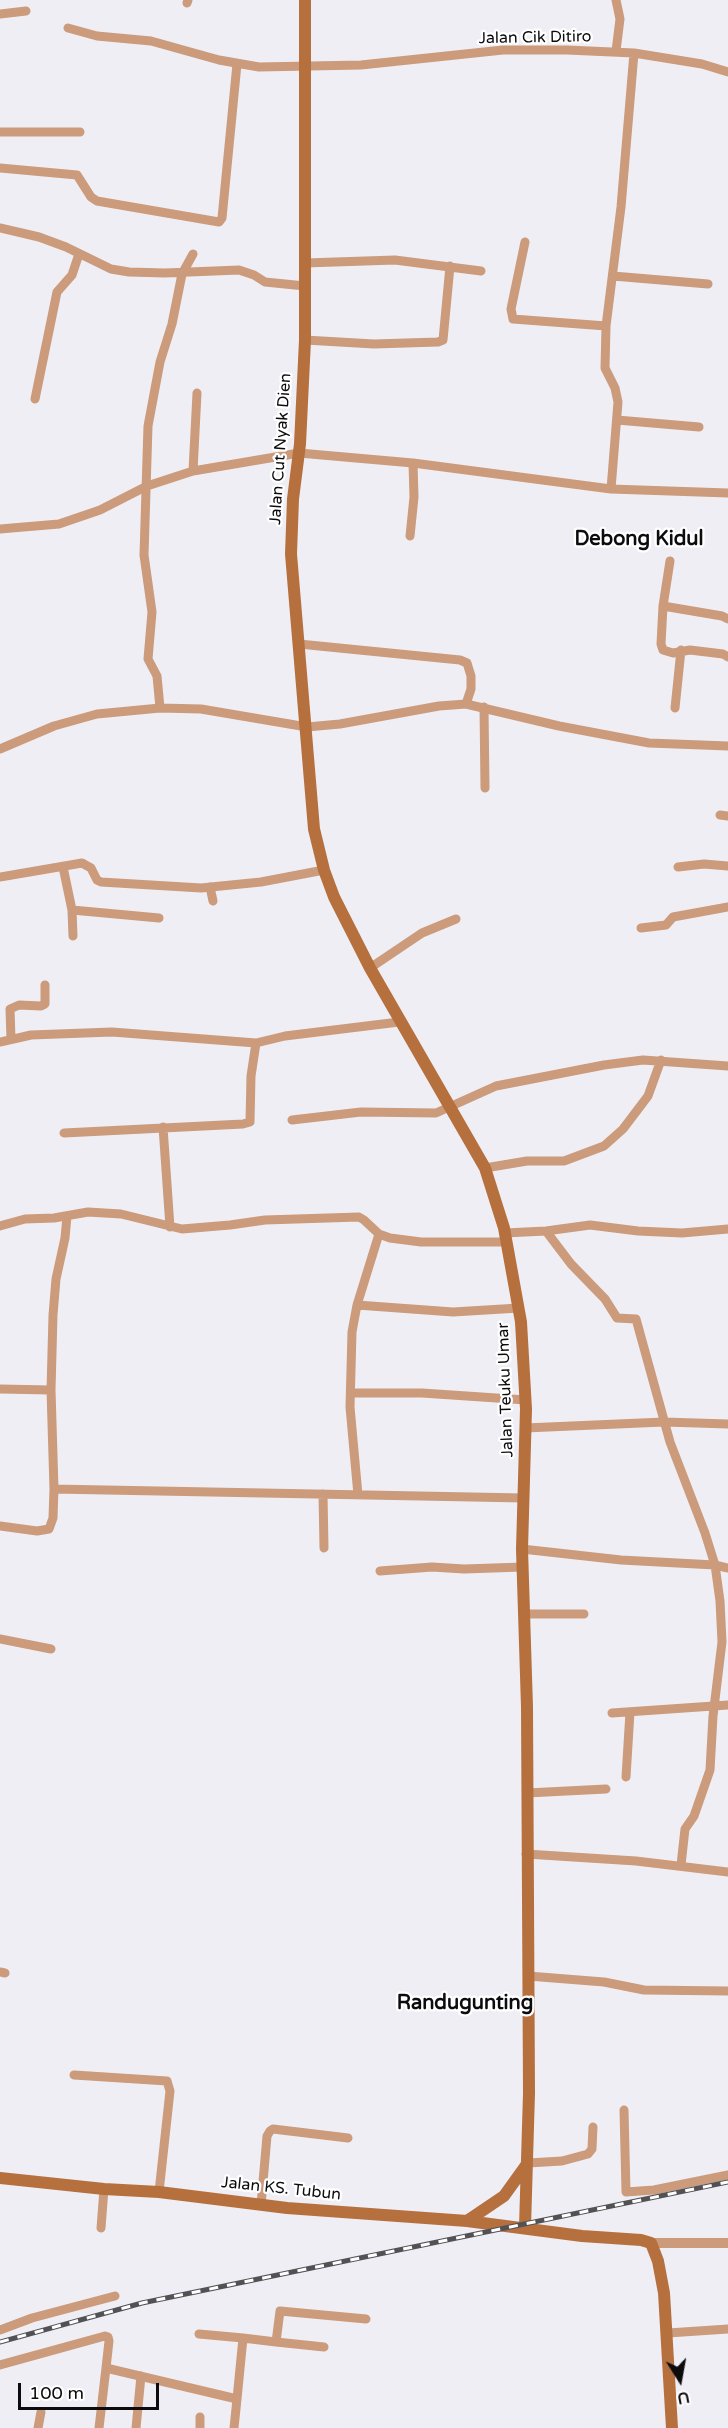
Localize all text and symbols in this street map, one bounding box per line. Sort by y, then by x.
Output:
street label: Jalan Cik Ditiro [478,27,592,49]
street label: Jalan Cut Nyak Dien [266,373,296,525]
district label: Debong Kidul [575,528,703,552]
street label: Jalan Teuku Umar [494,1322,518,1458]
district label: Randugunting [397,1992,533,2016]
street label: Jalan KS. Tubun [220,2173,342,2205]
north arrow [650,2350,710,2410]
scale bar [21,2371,162,2409]
text: 100 m [29,2382,84,2404]
text: U [676,2387,691,2409]

